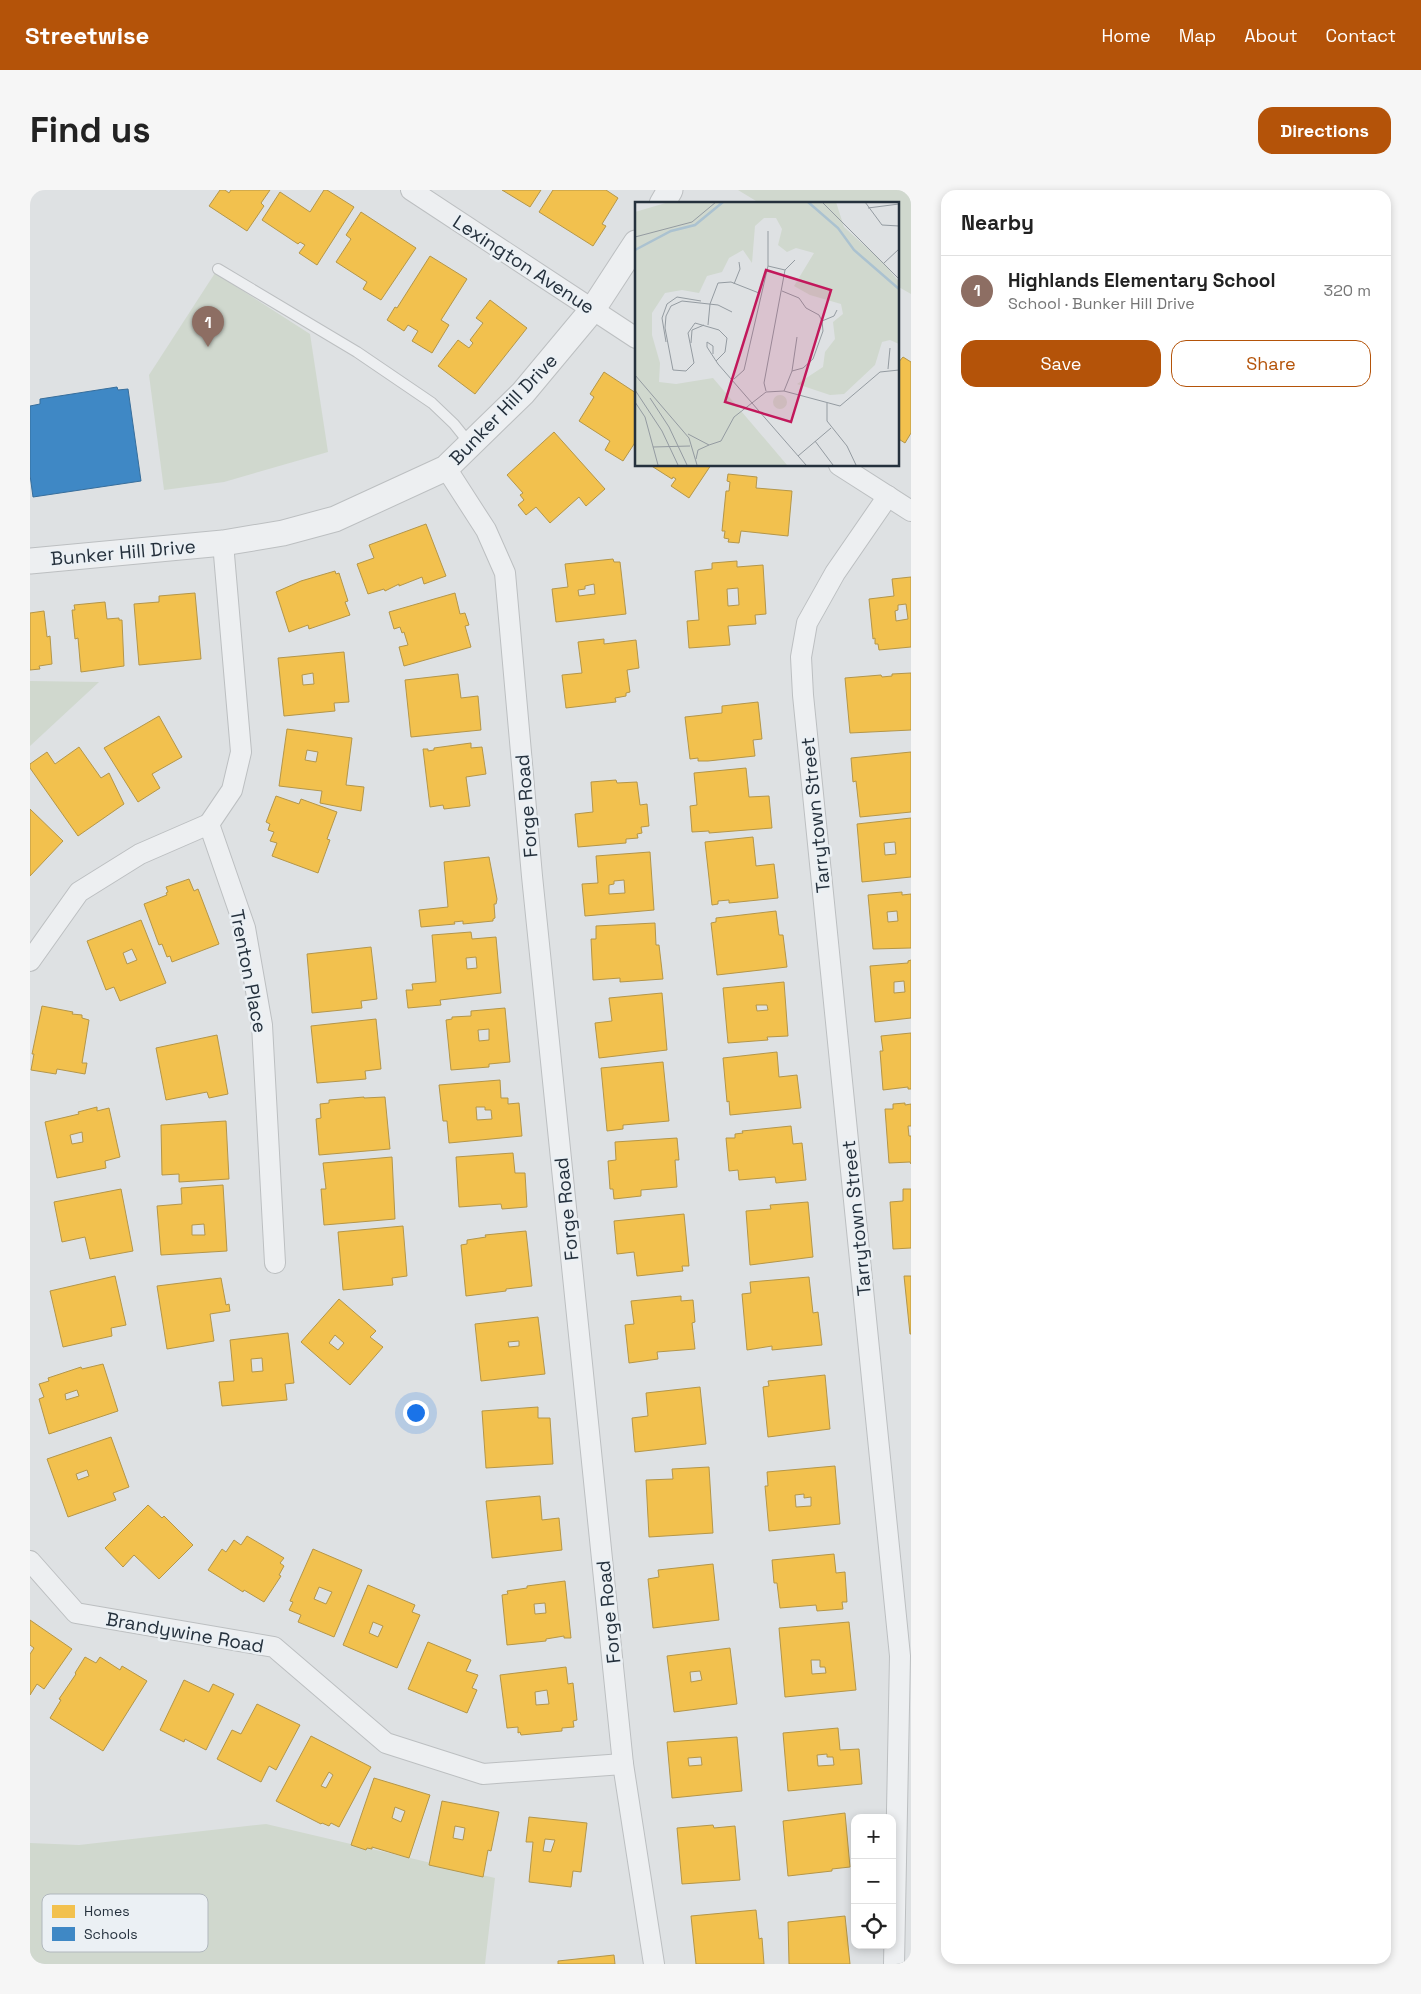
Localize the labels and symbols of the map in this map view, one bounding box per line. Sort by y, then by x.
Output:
inset map [635,202,898,466]
street label: Lexington Avenue [448,209,599,320]
pin: 1 [192,306,224,347]
street label: Bunker Hill Drive [444,348,563,470]
street label: Bunker Hill Drive [49,534,197,571]
street label: Tarrytown Street [795,736,836,894]
street label: Forge Road [510,753,543,859]
street label: Trenton Place [224,907,273,1035]
street label: Tarrytown Street [836,1139,877,1297]
street label: Forge Road [549,1156,584,1262]
your location [403,1400,429,1426]
street label: Forge Road [591,1559,626,1665]
street label: Brandywine Road [104,1606,266,1659]
legend [42,1894,208,1952]
text: Homes [84,1902,130,1920]
text: Schools [84,1925,138,1943]

